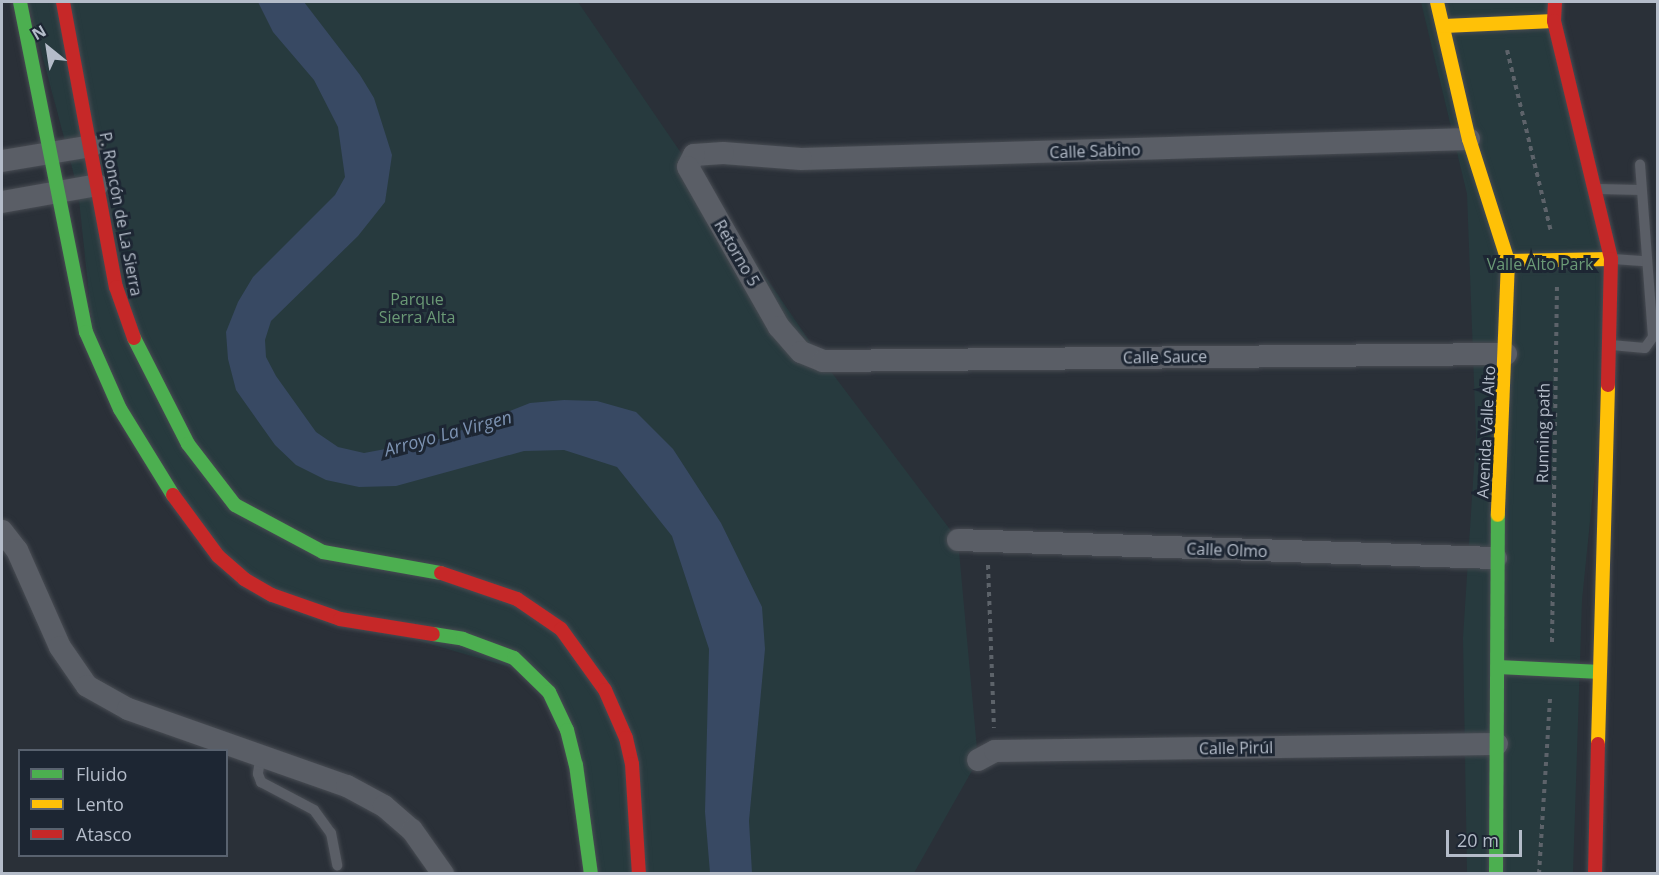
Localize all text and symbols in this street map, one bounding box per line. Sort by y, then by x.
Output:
north arrow [18,18,78,78]
text: N [28,20,50,45]
street label: P. Roncón de La Sierra [96,130,146,298]
street label: Calle Sabino [1049,140,1141,162]
street label: Retorno 5 [710,216,764,290]
park label: Valle Alto Park [1487,254,1593,274]
park label: Parque Sierra Alta [379,289,455,327]
street label: Calle Sauce [1123,347,1207,367]
street label: Avenida Valle Alto [1473,365,1499,499]
street label: Running path [1533,383,1553,483]
water label: Arroyo La Virgen [382,406,514,460]
street label: Calle Olmo [1186,539,1268,561]
street label: Calle Pirúl [1199,738,1273,758]
legend [18,749,228,857]
text: Fluido [76,762,127,786]
text: Lento [76,792,124,816]
scale bar [1449,818,1526,856]
text: Atasco [76,822,132,846]
text: 20 m [1457,828,1499,852]

